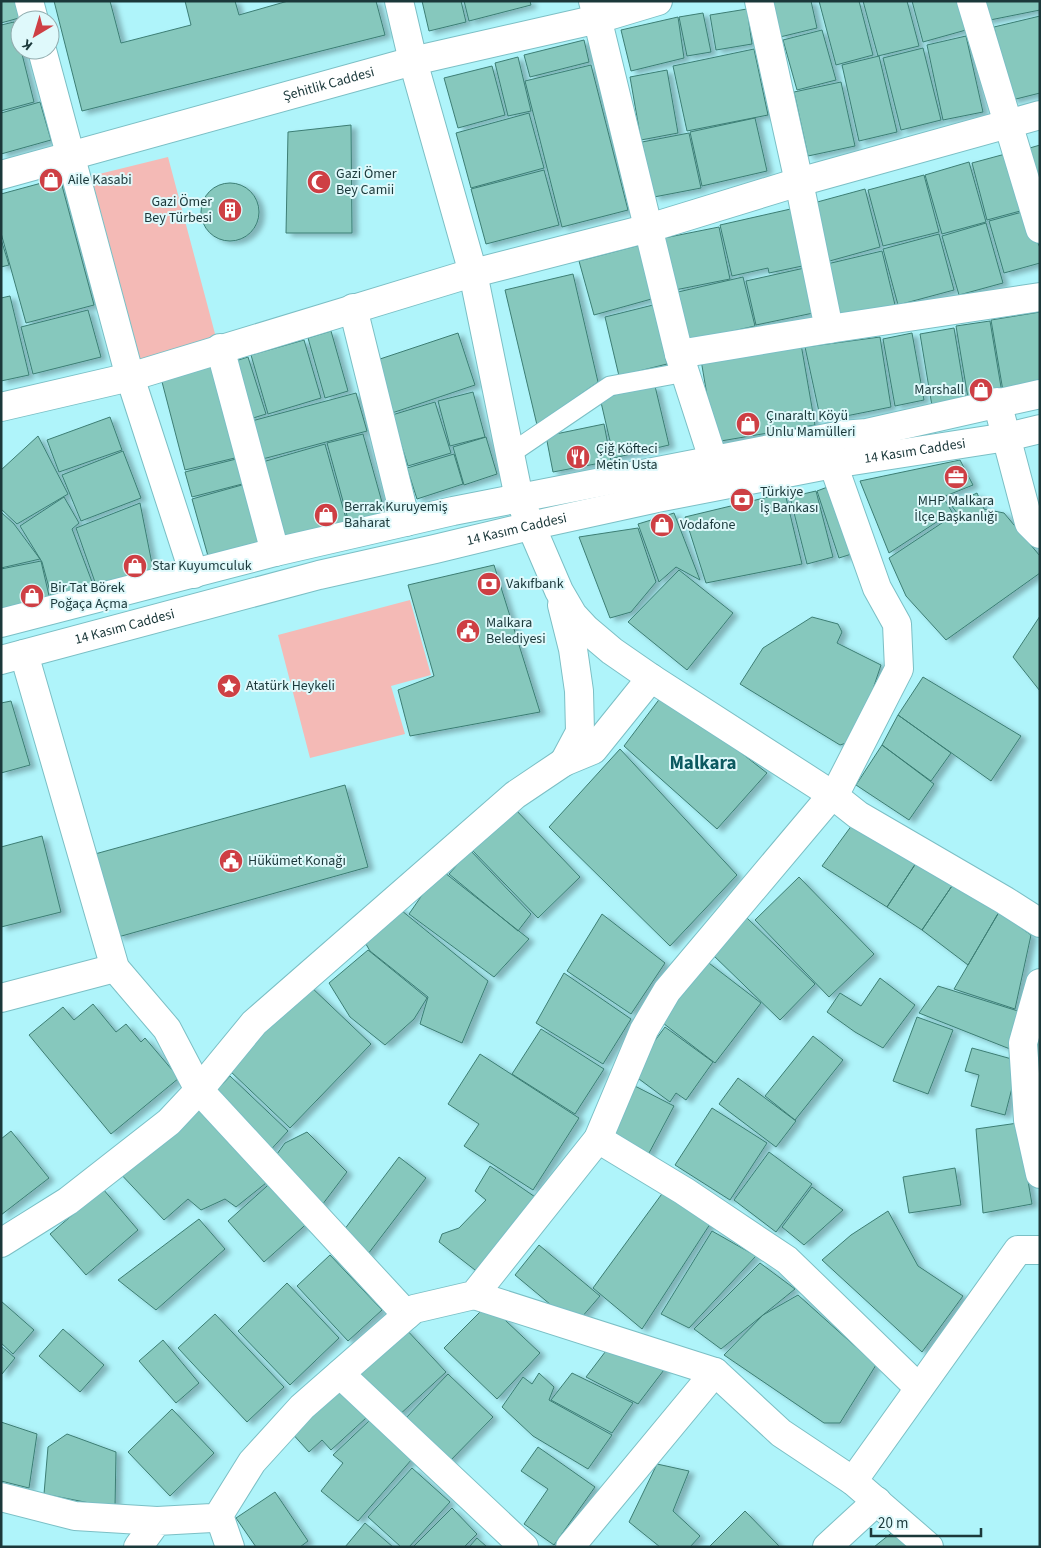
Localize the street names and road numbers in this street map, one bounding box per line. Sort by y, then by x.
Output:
street label: Şehitlik Caddesi [281,62,377,106]
street label: 14 Kasım Caddesi [863,434,967,469]
street label: 14 Kasım Caddesi [464,508,569,551]
street label: 14 Kasım Caddesi [73,604,177,650]

